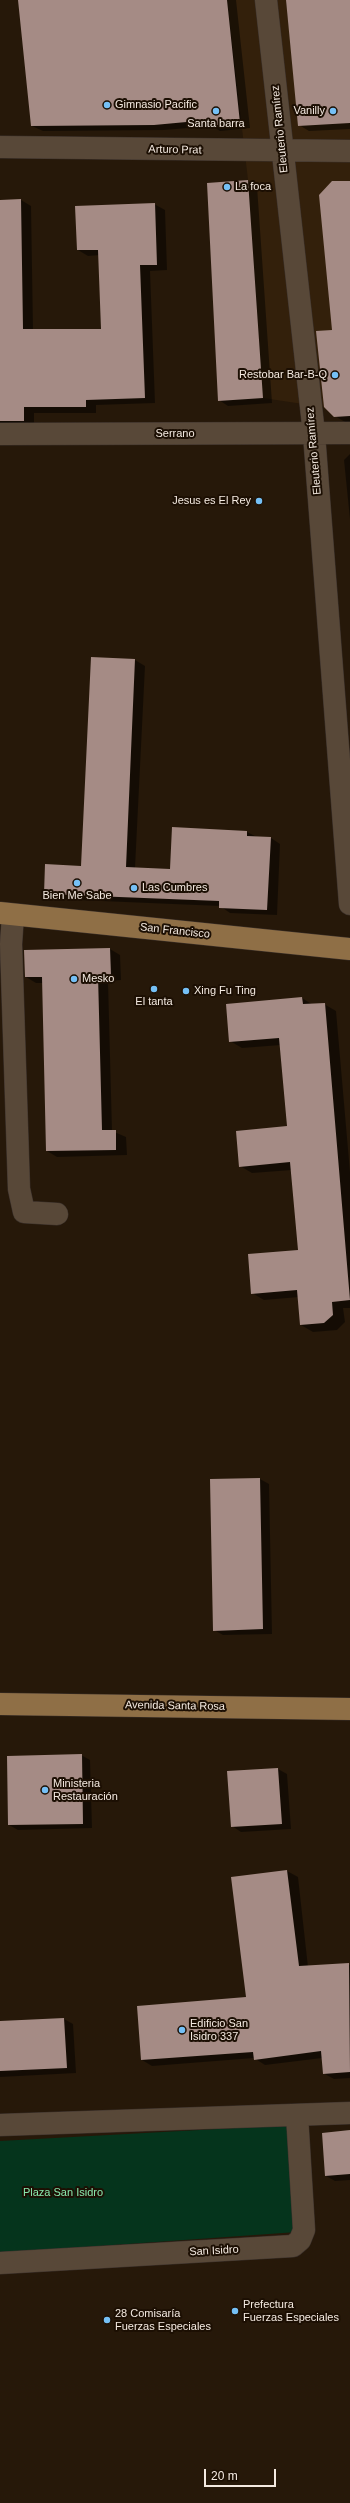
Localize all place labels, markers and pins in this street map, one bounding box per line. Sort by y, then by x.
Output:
place label: Gimnasio Pacific [115,98,197,112]
marker: Gimnasio Pacific [102,100,112,110]
place label: Vanilly [293,104,325,118]
marker: Santa barra [211,106,221,116]
marker: Vanilly [328,106,338,116]
place label: Santa barra [187,117,245,131]
place label: La foca [235,180,271,194]
marker: La foca [222,182,232,192]
place label: Restobar Bar-B-Q [239,368,327,382]
marker: Restobar Bar-B-Q [330,370,340,380]
place label: Jesus es El Rey [172,494,251,508]
marker: Jesus es El Rey [254,496,264,506]
marker: Bien Me Sabe [72,878,82,888]
place label: Las Cumbres [142,881,207,895]
marker: Las Cumbres [129,883,139,893]
place label: Bien Me Sabe [42,889,112,903]
place label: Mesko [82,972,114,986]
marker: Mesko [69,974,79,984]
marker: El tanta [149,984,159,994]
place label: Xing Fu Ting [194,984,256,998]
marker: Xing Fu Ting [181,986,191,996]
place label: El tanta [135,995,173,1009]
place label: Ministeria Restauración [53,1777,118,1803]
marker: Ministeria Restauración [40,1785,50,1795]
place label: Edificio San Isidro 337 [190,2017,248,2043]
marker: Edificio San Isidro 337 [177,2025,187,2035]
place label: Prefectura Fuerzas Especiales [243,2298,339,2324]
marker: Prefectura Fuerzas Especiales [230,2306,240,2316]
place label: 28 Comisaría Fuerzas Especiales [115,2307,211,2333]
marker: 28 Comisaría Fuerzas Especiales [102,2315,112,2325]

